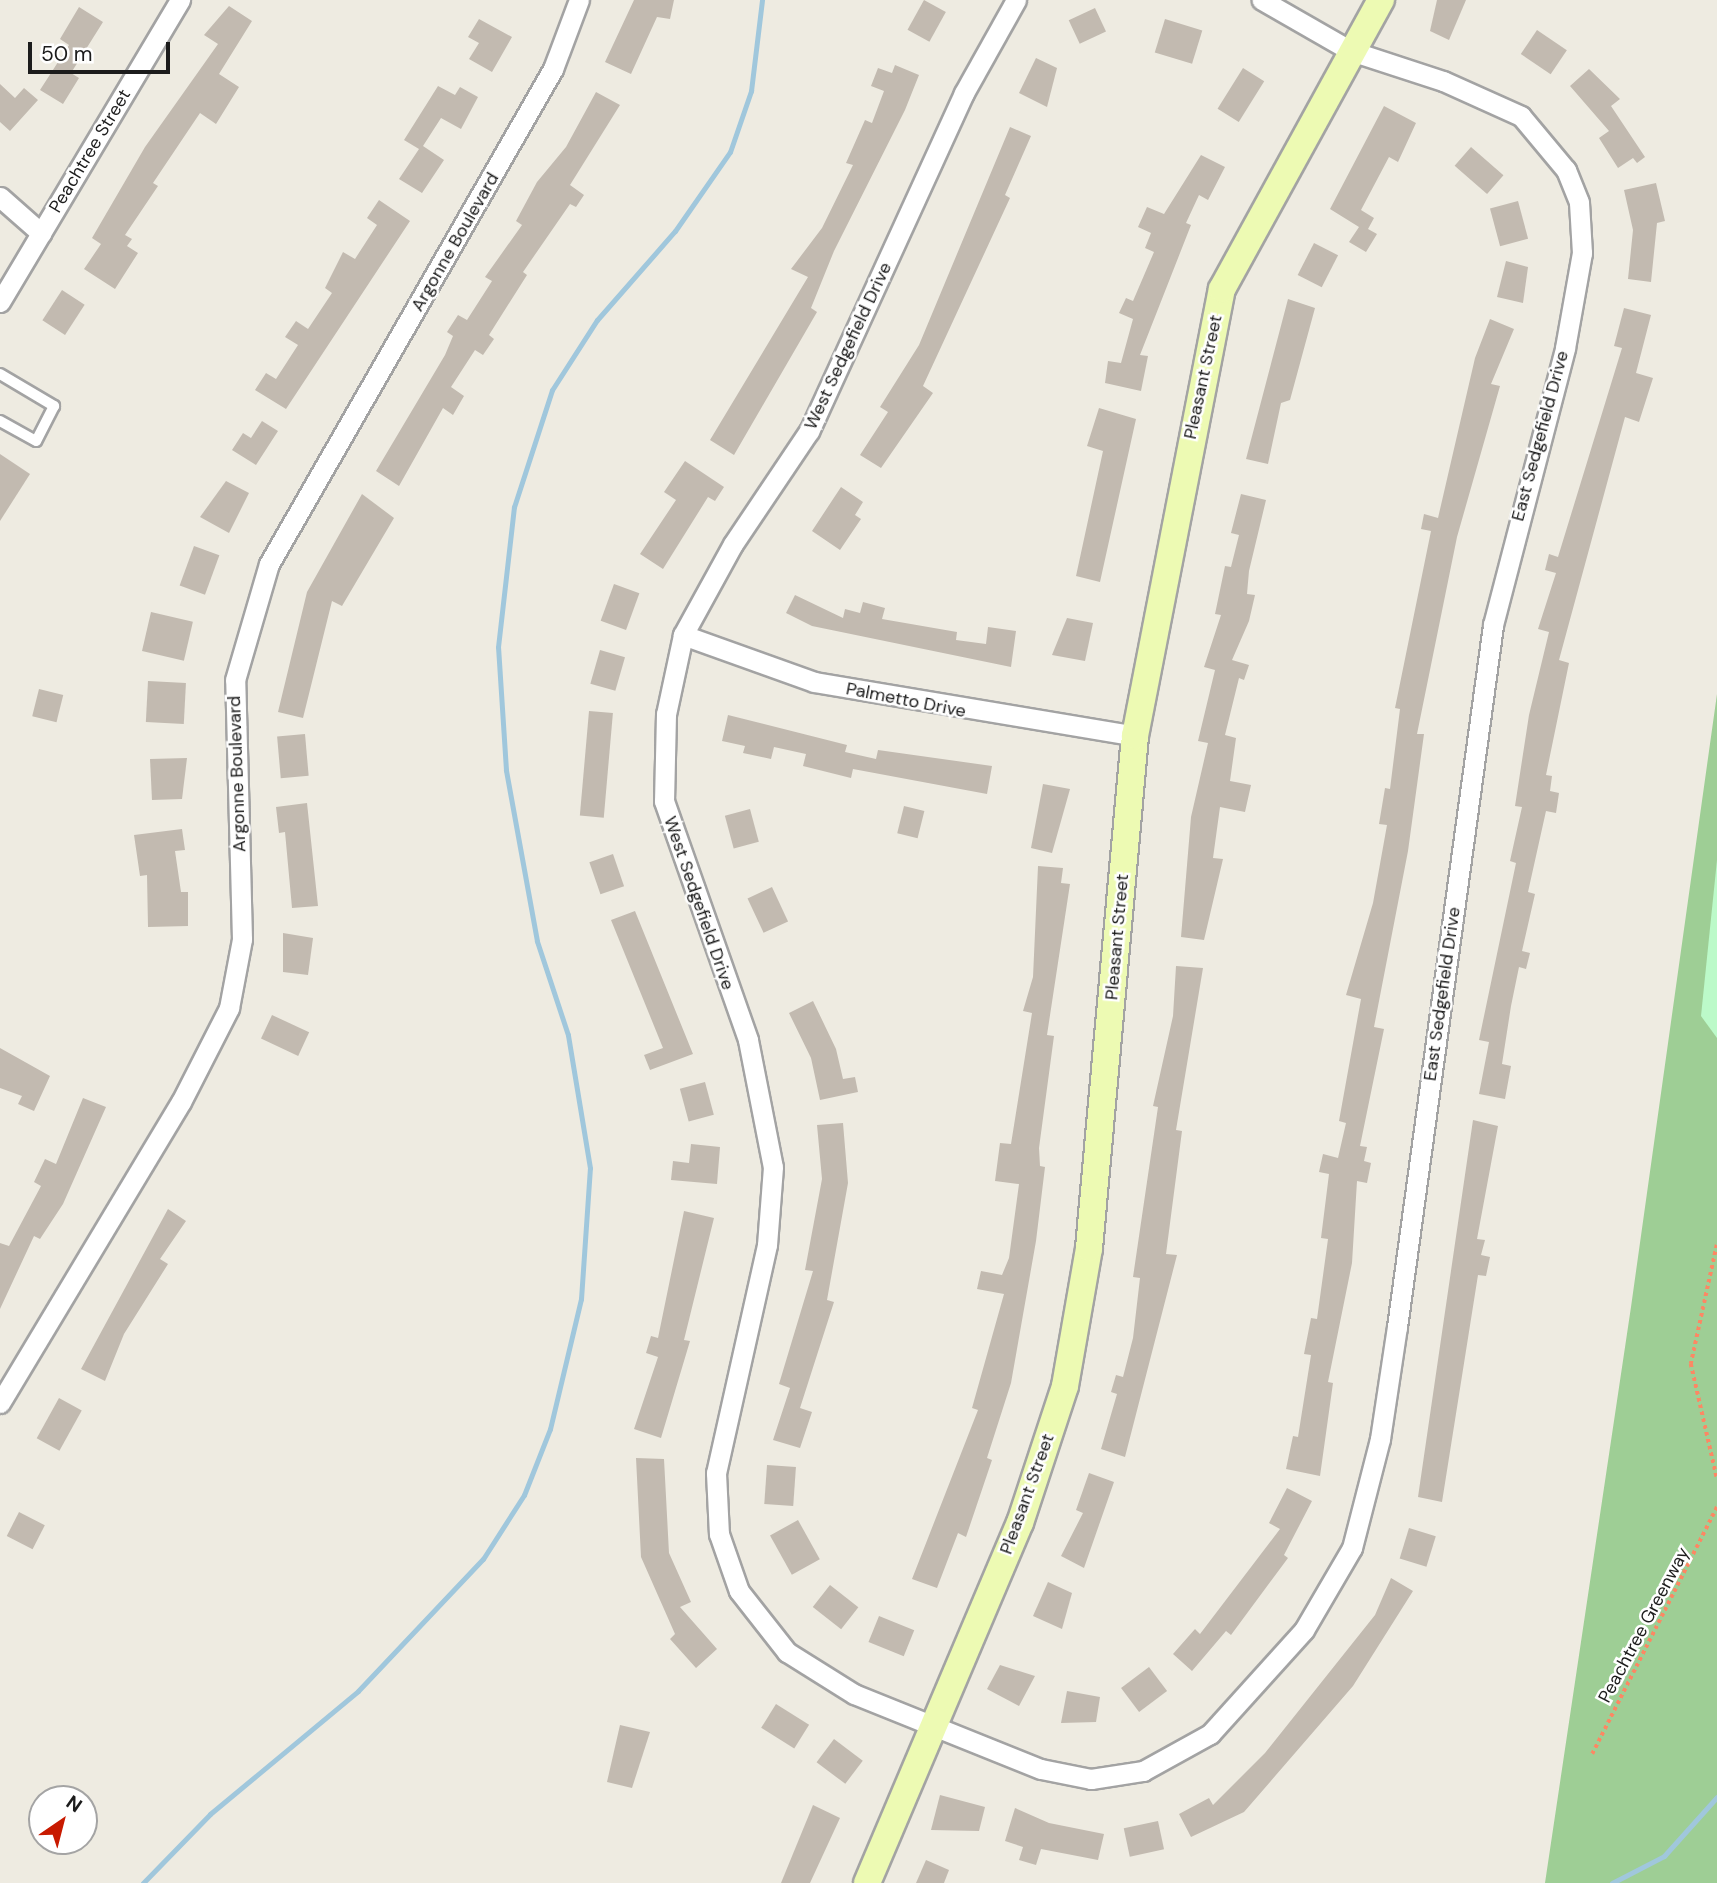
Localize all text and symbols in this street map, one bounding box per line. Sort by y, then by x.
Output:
scale bar [32,28,173,72]
text: 50 m [41,40,92,68]
street label: Peachtree Street [45,85,135,217]
street label: Argonne Boulevard [407,169,503,315]
street label: West Sedgefield Drive [800,259,896,433]
street label: Pleasant Street [1179,313,1227,441]
street label: East Sedgefield Drive [1507,349,1573,523]
street label: Palmetto Drive [844,678,968,722]
street label: Argonne Boulevard [223,695,251,853]
street label: West Sedgefield Drive [659,813,739,993]
street label: Pleasant Street [1101,873,1133,1001]
street label: East Sedgefield Drive [1419,906,1465,1082]
street label: Pleasant Street [995,1431,1059,1557]
street label: Peachtree Greenway [1594,1544,1694,1706]
north arrow [28,1785,98,1855]
text: N [61,1790,87,1818]

